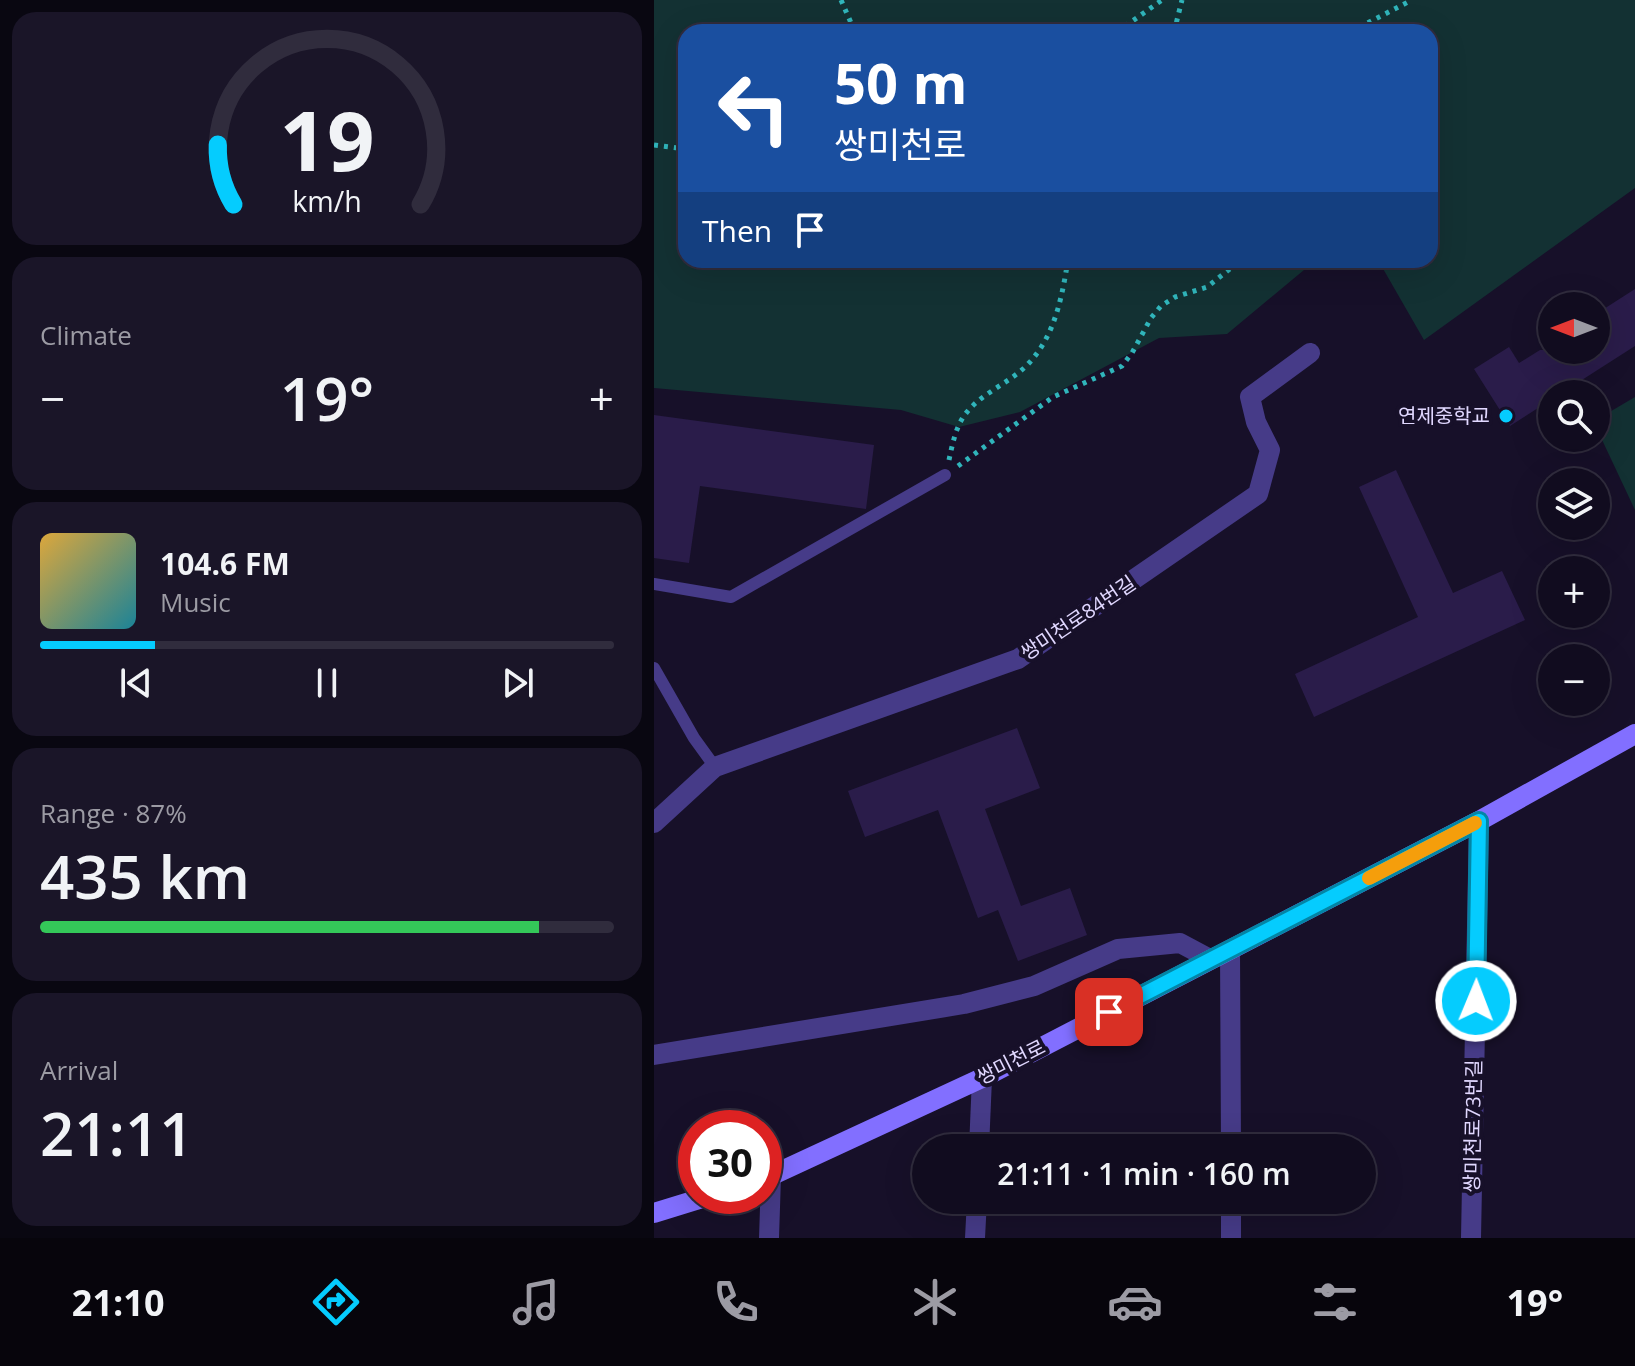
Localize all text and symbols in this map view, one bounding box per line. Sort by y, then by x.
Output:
text: 50 m [834,44,968,120]
icon: left [702,56,806,160]
text: 19 [279,81,375,194]
text: 쌍미천로 [834,120,966,169]
text: km/h [292,181,362,220]
icon: arrive [788,208,832,252]
text: Then [702,210,772,251]
north arrow [1538,292,1610,364]
map controls [1538,292,1610,716]
text: Climate [40,317,132,353]
text: 19° [280,357,374,439]
text: − [40,368,65,428]
text: + [589,368,614,428]
button: search [1538,380,1610,452]
place label: 연제중학교 [1398,402,1490,429]
marker: 연제중학교 [1497,407,1515,425]
button: layers [1538,468,1610,540]
text: 104.6 FM [160,543,290,584]
button: + [1538,556,1610,628]
street label: 쌍미천로84번길 [1015,569,1141,666]
text: Music [160,584,231,620]
button: − [1538,644,1610,716]
icon: previous [114,661,158,705]
icon: pause [305,661,349,705]
icon: next [496,661,540,705]
text: Range · 87% [40,795,187,831]
text: 435 km [40,835,250,917]
position arrow [1434,959,1518,1043]
pin [1075,978,1143,1046]
icon: arrive [1087,990,1131,1034]
street label: 쌍미천로 [972,1033,1050,1090]
text: Arrival [40,1052,118,1088]
street label: 쌍미천로73번길 [1458,1059,1487,1193]
text: 21:11 [40,1092,194,1174]
speed limit sign: 30 [678,1110,782,1214]
text: 21:11 · 1 min · 160 m [997,1153,1291,1194]
icon: directions [308,1274,364,1330]
icon: music [508,1274,564,1330]
icon: phone [708,1274,764,1330]
icon: climate [907,1274,963,1330]
icon: car [1107,1274,1163,1330]
icon: filters [1307,1274,1363,1330]
text: 21:10 [72,1278,164,1327]
text: 19° [1507,1278,1563,1327]

